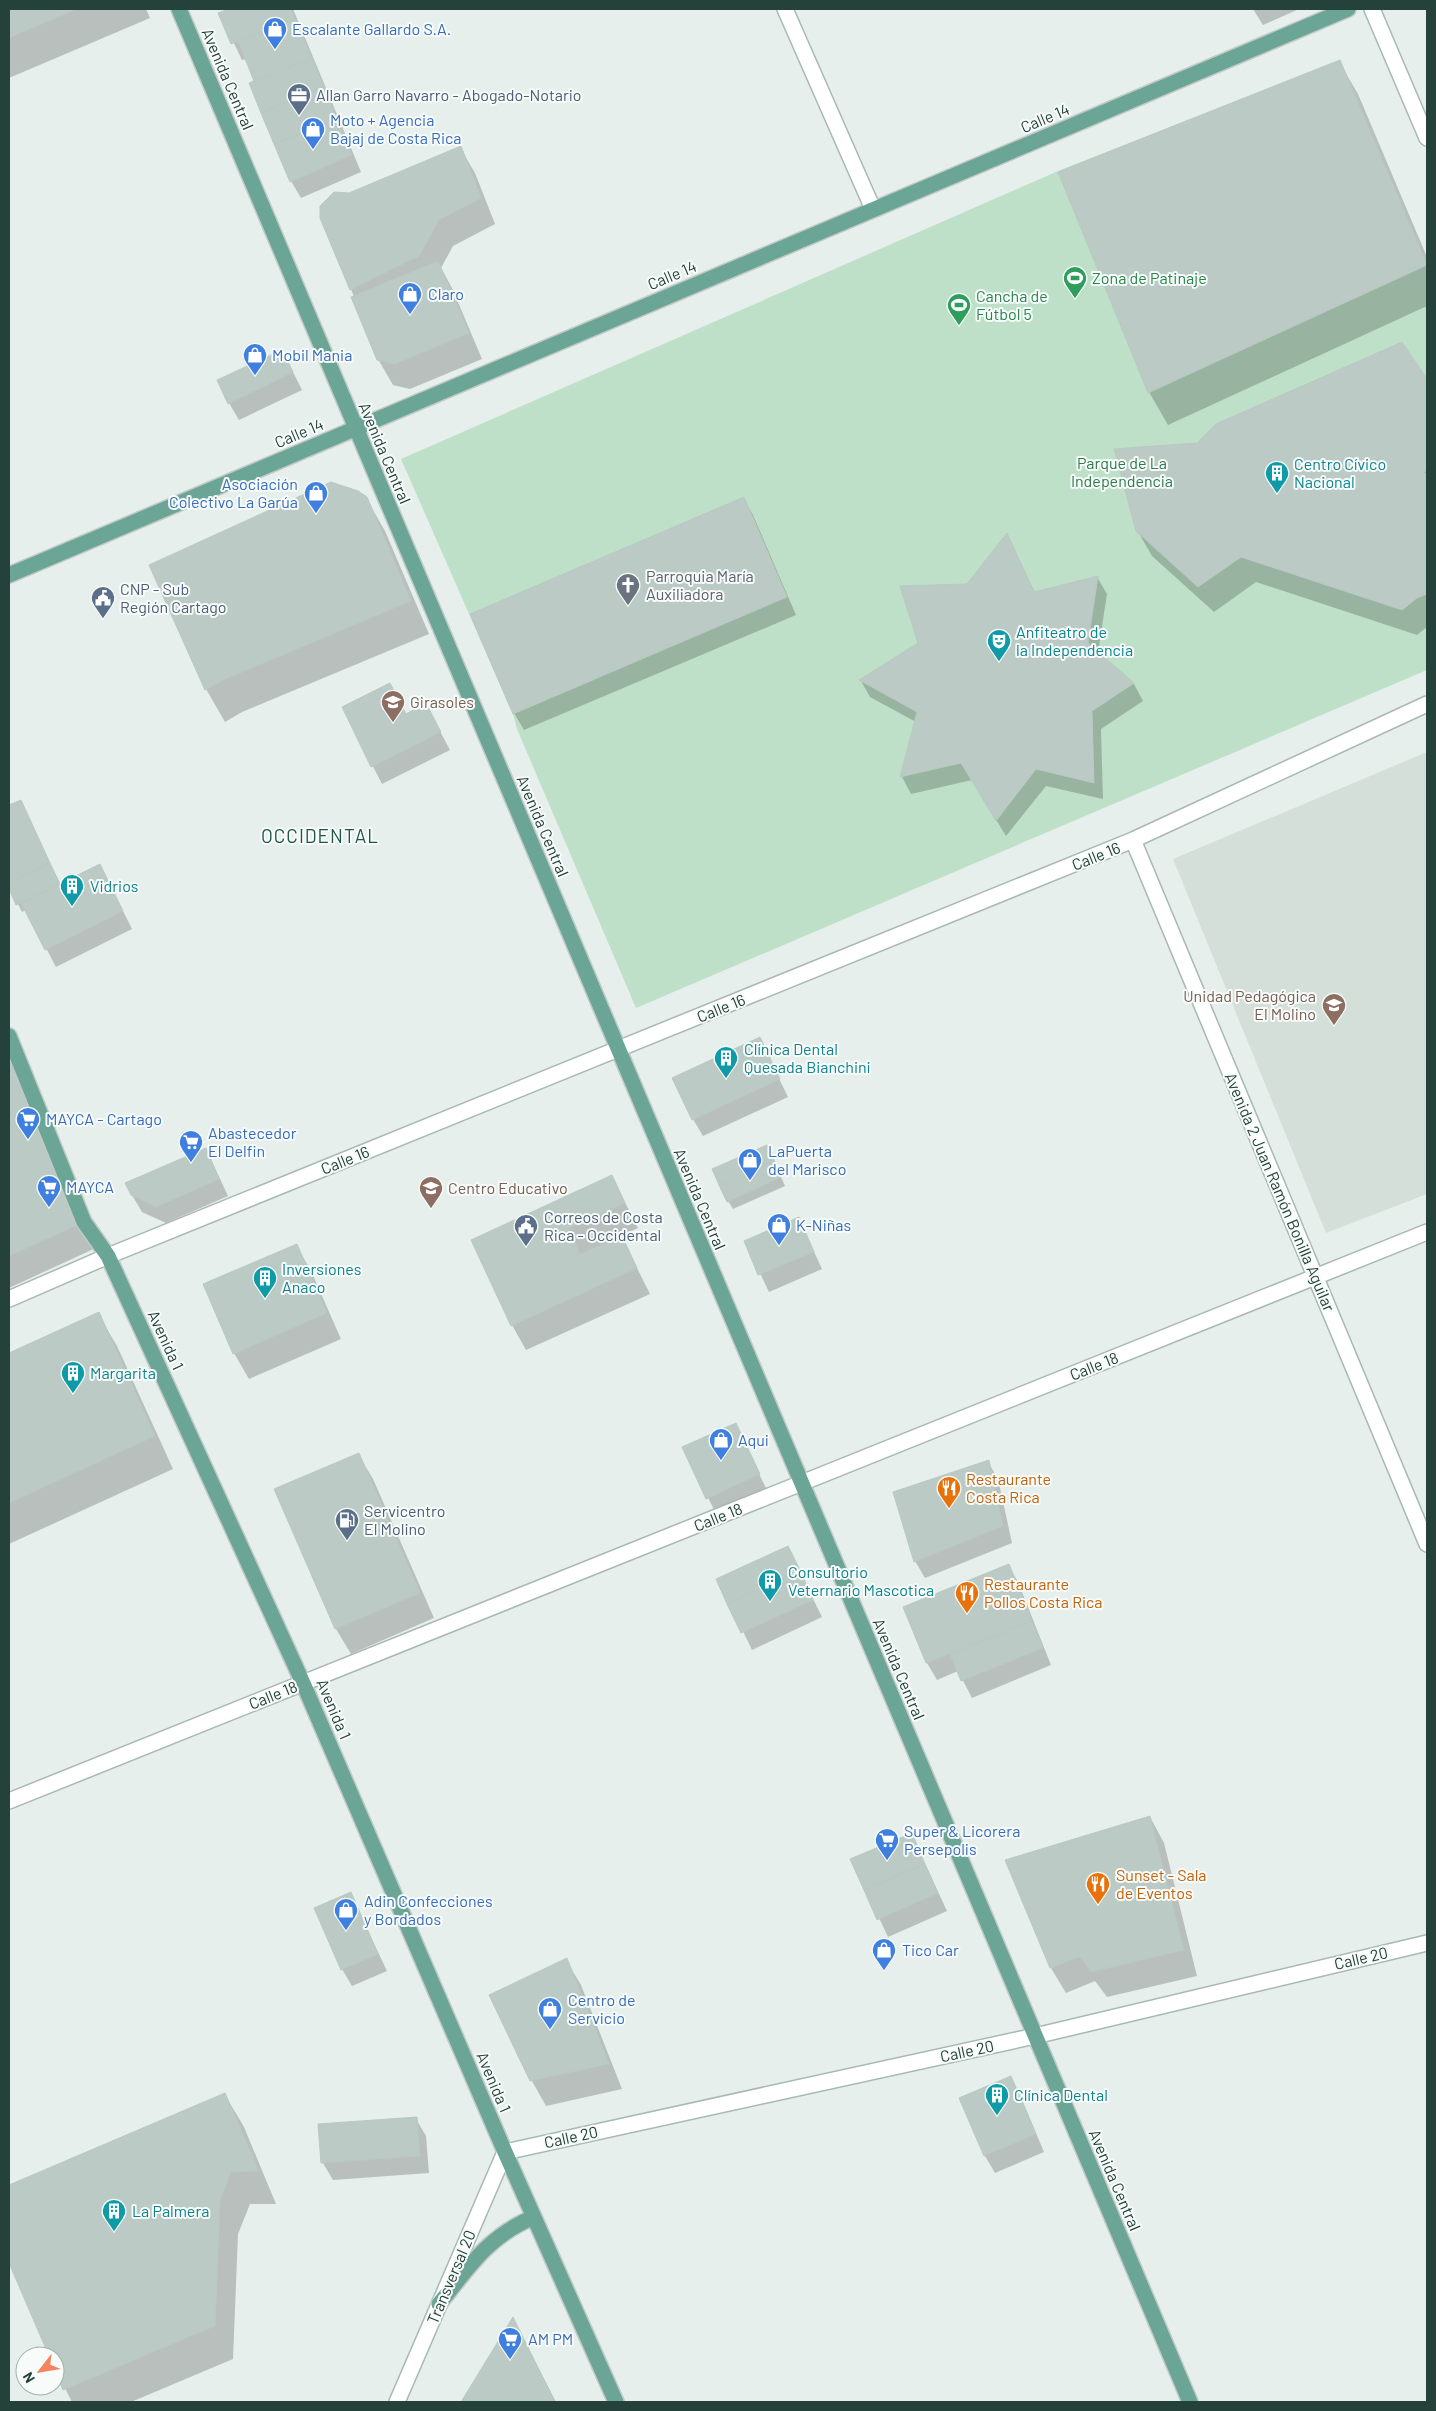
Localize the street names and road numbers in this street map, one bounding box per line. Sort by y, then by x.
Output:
street label: Avenida Central [199,25,258,132]
street label: Calle 14 [1017,99,1072,136]
street label: Calle 14 [644,256,699,293]
street label: Avenida Central [356,399,415,506]
street label: Calle 14 [271,414,326,451]
street label: Avenida Central [514,772,573,879]
street label: Calle 16 [1069,837,1123,874]
street label: Calle 16 [694,989,748,1026]
street label: Avenida 2 Juan Ramón Bonilla Aguilar [1221,1070,1340,1314]
street label: Calle 16 [318,1141,372,1178]
street label: Avenida Central [671,1145,730,1252]
street label: Avenida 1 [144,1307,188,1373]
street label: Calle 18 [1067,1347,1121,1384]
street label: Calle 18 [691,1498,745,1535]
street label: Avenida Central [870,1615,929,1722]
street label: Calle 18 [246,1676,300,1713]
street label: Avenida 1 [313,1676,356,1742]
street label: Calle 20 [1332,1942,1390,1973]
street label: Calle 20 [938,2036,996,2065]
street label: Avenida 1 [473,2049,516,2115]
street label: Calle 20 [542,2122,600,2151]
street label: Avenida Central [1086,2126,1145,2233]
street label: Transversal 20 [422,2227,479,2327]

